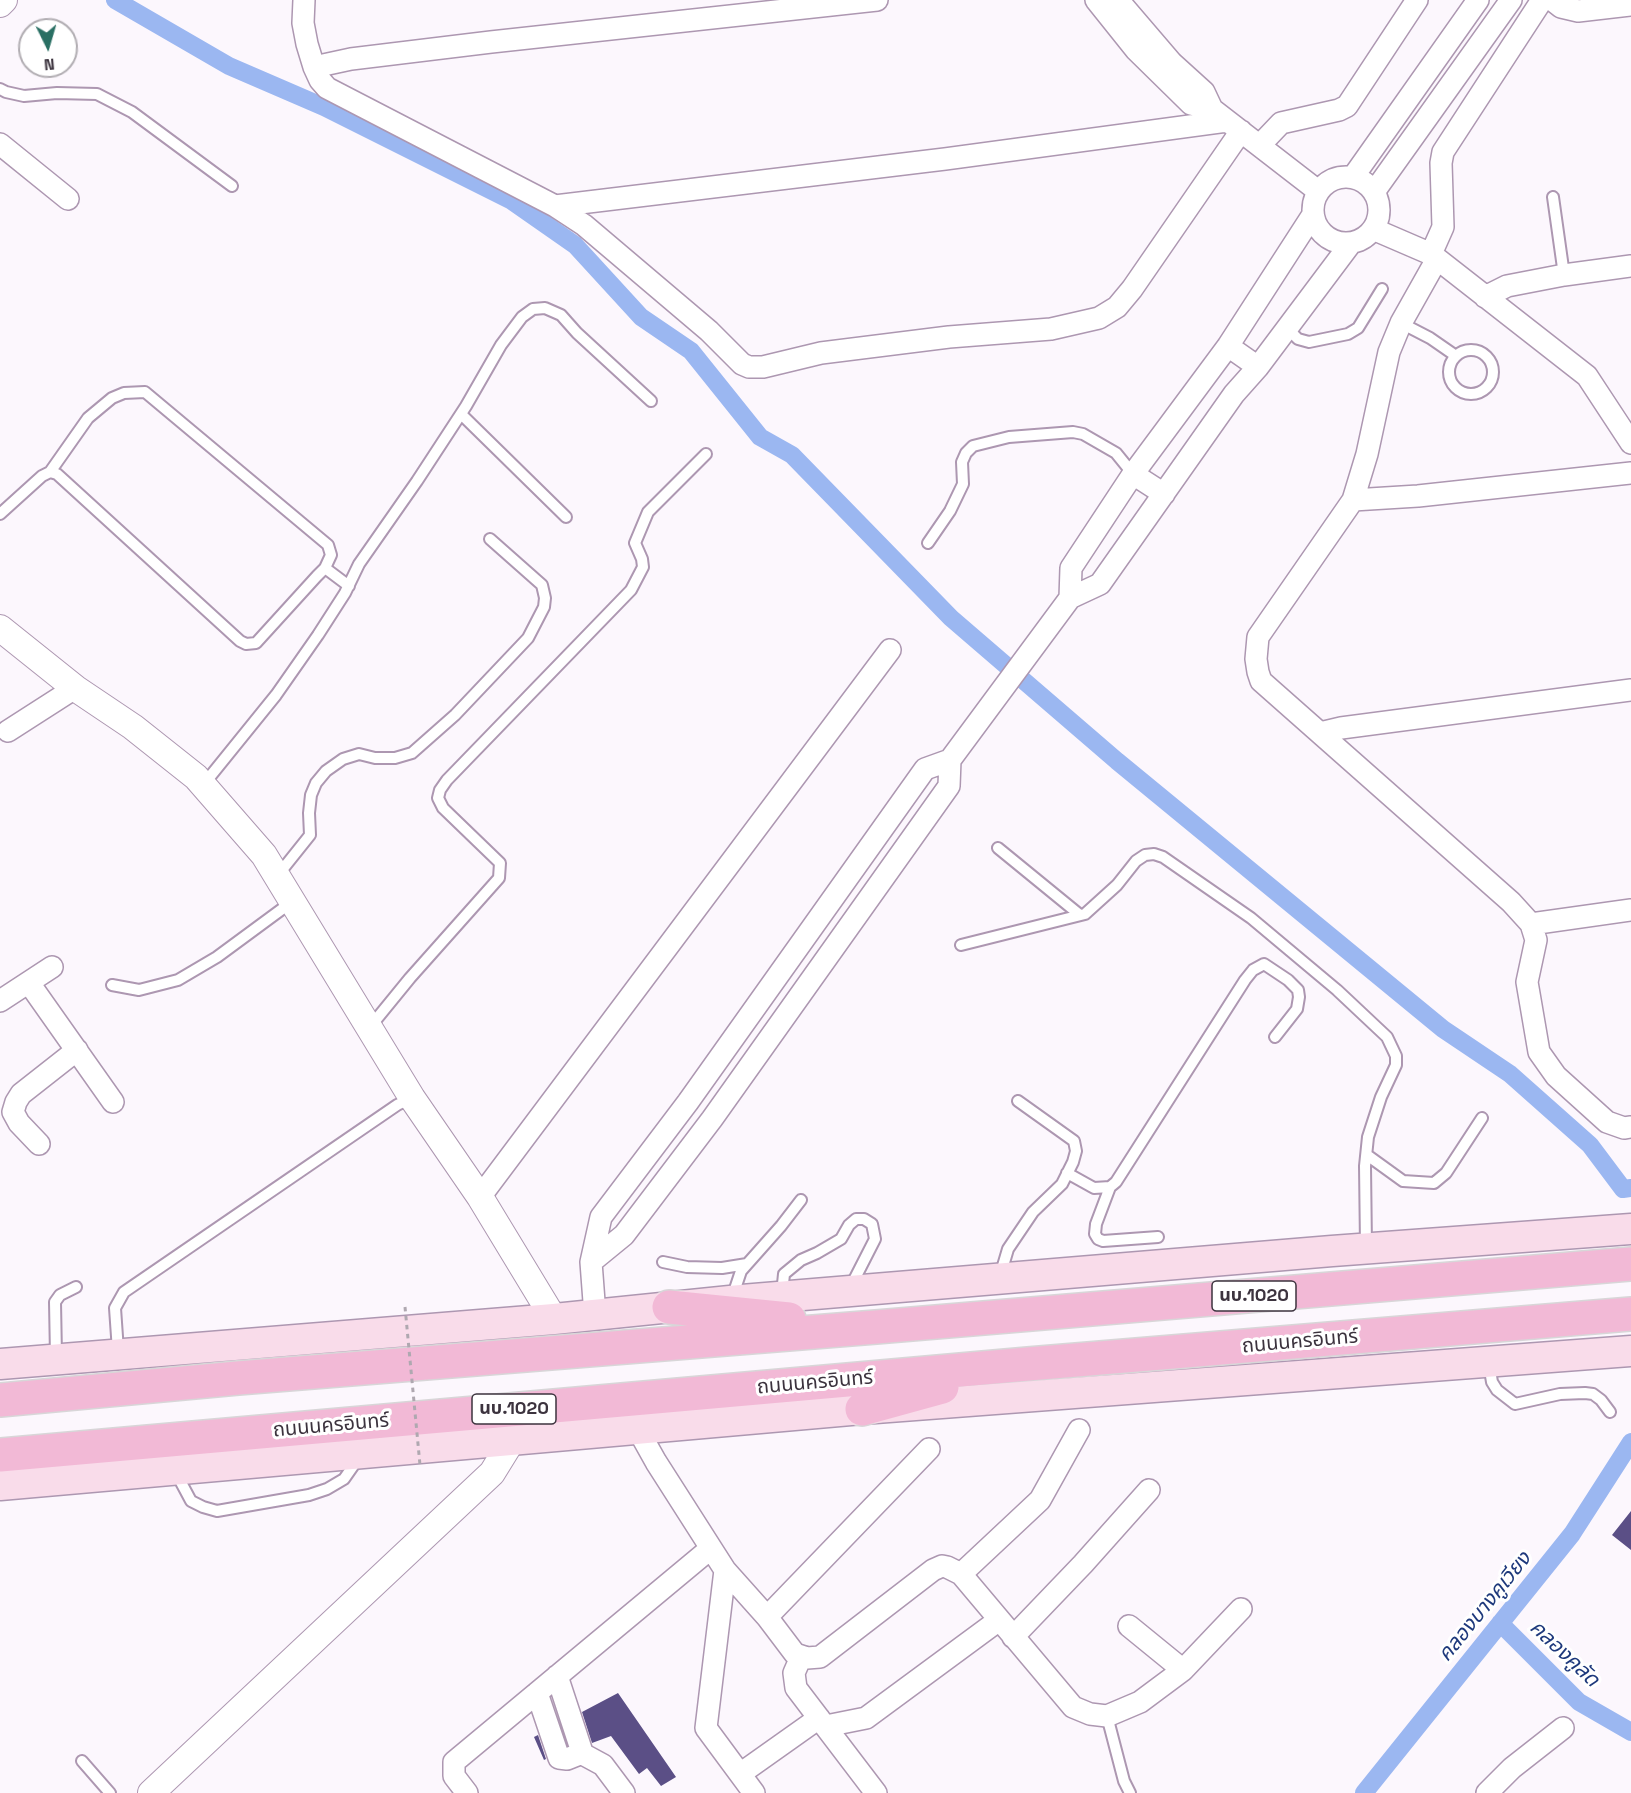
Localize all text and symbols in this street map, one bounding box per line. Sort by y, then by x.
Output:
north arrow [18,18,78,78]
text: N [43,54,56,75]
road number: นบ.1020 [1212,1281,1296,1311]
street label: ถนนนครอินทร์ [1241,1325,1359,1359]
street label: ถนนนครอินทร์ [756,1366,874,1400]
road number: นบ.1020 [472,1394,556,1424]
street label: ถนนนครอินทร์ [272,1409,390,1443]
water label: คลองบางคูเวียง [1433,1547,1537,1667]
water label: คลองคูลัด [1524,1615,1604,1693]

